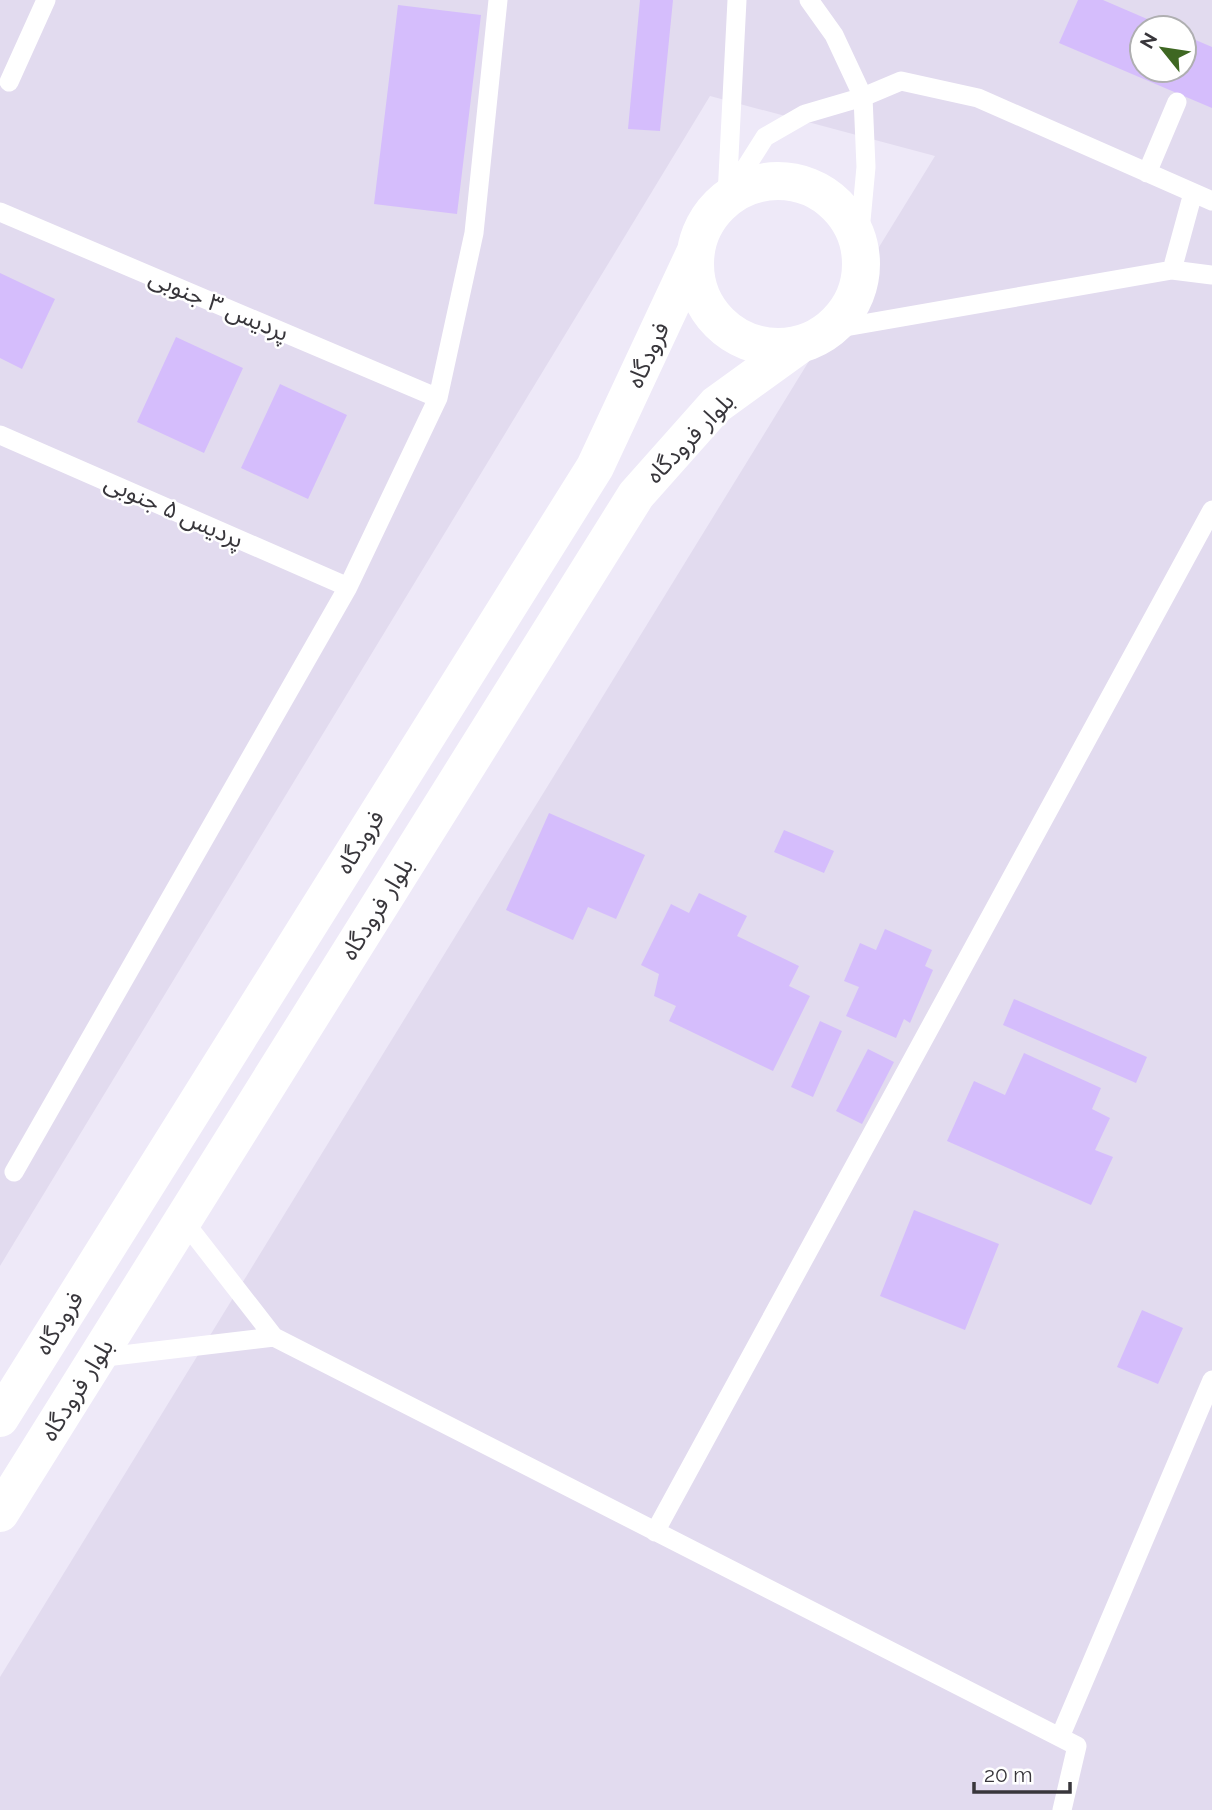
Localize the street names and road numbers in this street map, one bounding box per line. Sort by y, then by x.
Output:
street label: پردیس ۳ جنوبی [145,262,293,348]
street label: فرودگاه [620,317,675,392]
street label: بلوار فرودگاه [639,386,740,489]
street label: پردیس ۵ جنوبی [100,467,248,555]
street label: فرودگاه [329,805,390,879]
street label: بلوار فرودگاه [334,852,419,965]
street label: فرودگاه [28,1286,89,1360]
street label: بلوار فرودگاه [34,1333,119,1446]

